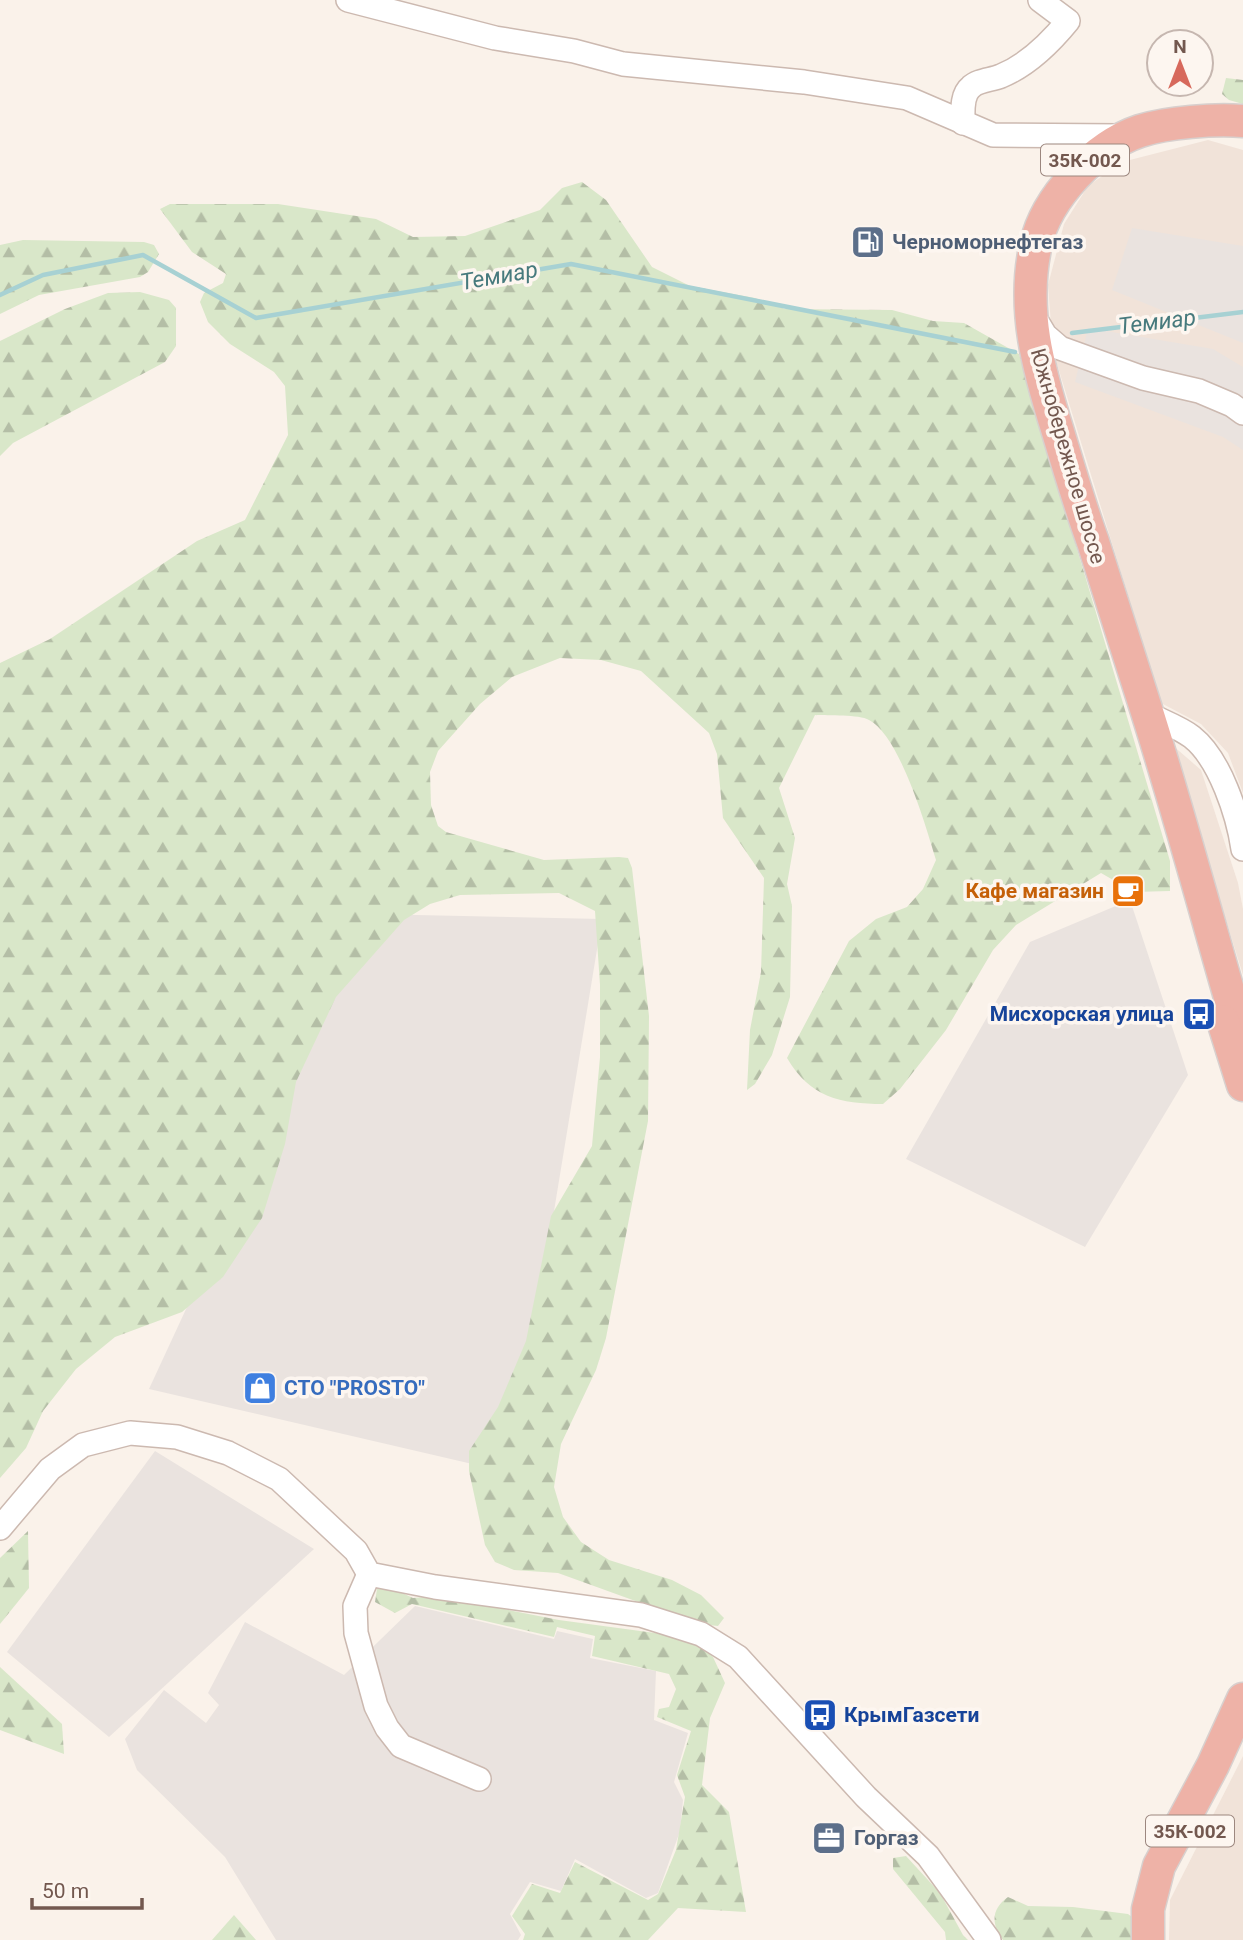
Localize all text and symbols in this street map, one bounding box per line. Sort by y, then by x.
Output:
north arrow [1145,28,1215,98]
text: N [1173,35,1187,58]
road number: 35К-002 [1041,144,1129,176]
fuel station icon: Черноморнефтегаз [849,223,887,261]
place label: Черноморнефтегаз [892,230,1084,254]
water label: Темиар [458,256,540,296]
water label: Темиар [1117,304,1197,340]
street label: Южнобережное шоссе [1026,345,1110,567]
cafe icon: Кафе магазин [1109,872,1147,910]
place label: Кафе магазин [965,879,1104,903]
bus stop icon: Мисхорская улица [1180,995,1218,1033]
place label: Мисхорская улица [990,1002,1174,1026]
shop icon: СТО "PROSTO" [241,1369,279,1407]
place label: СТО "PROSTO" [284,1376,425,1400]
bus stop icon: КрымГазсети [801,1696,839,1734]
place label: КрымГазсети [844,1703,979,1727]
road number: 35К-002 [1146,1815,1234,1846]
office icon: Горгаз [810,1819,848,1857]
place label: Горгаз [854,1826,919,1850]
scale bar [32,1867,142,1911]
text: 50 m [42,1879,89,1903]

